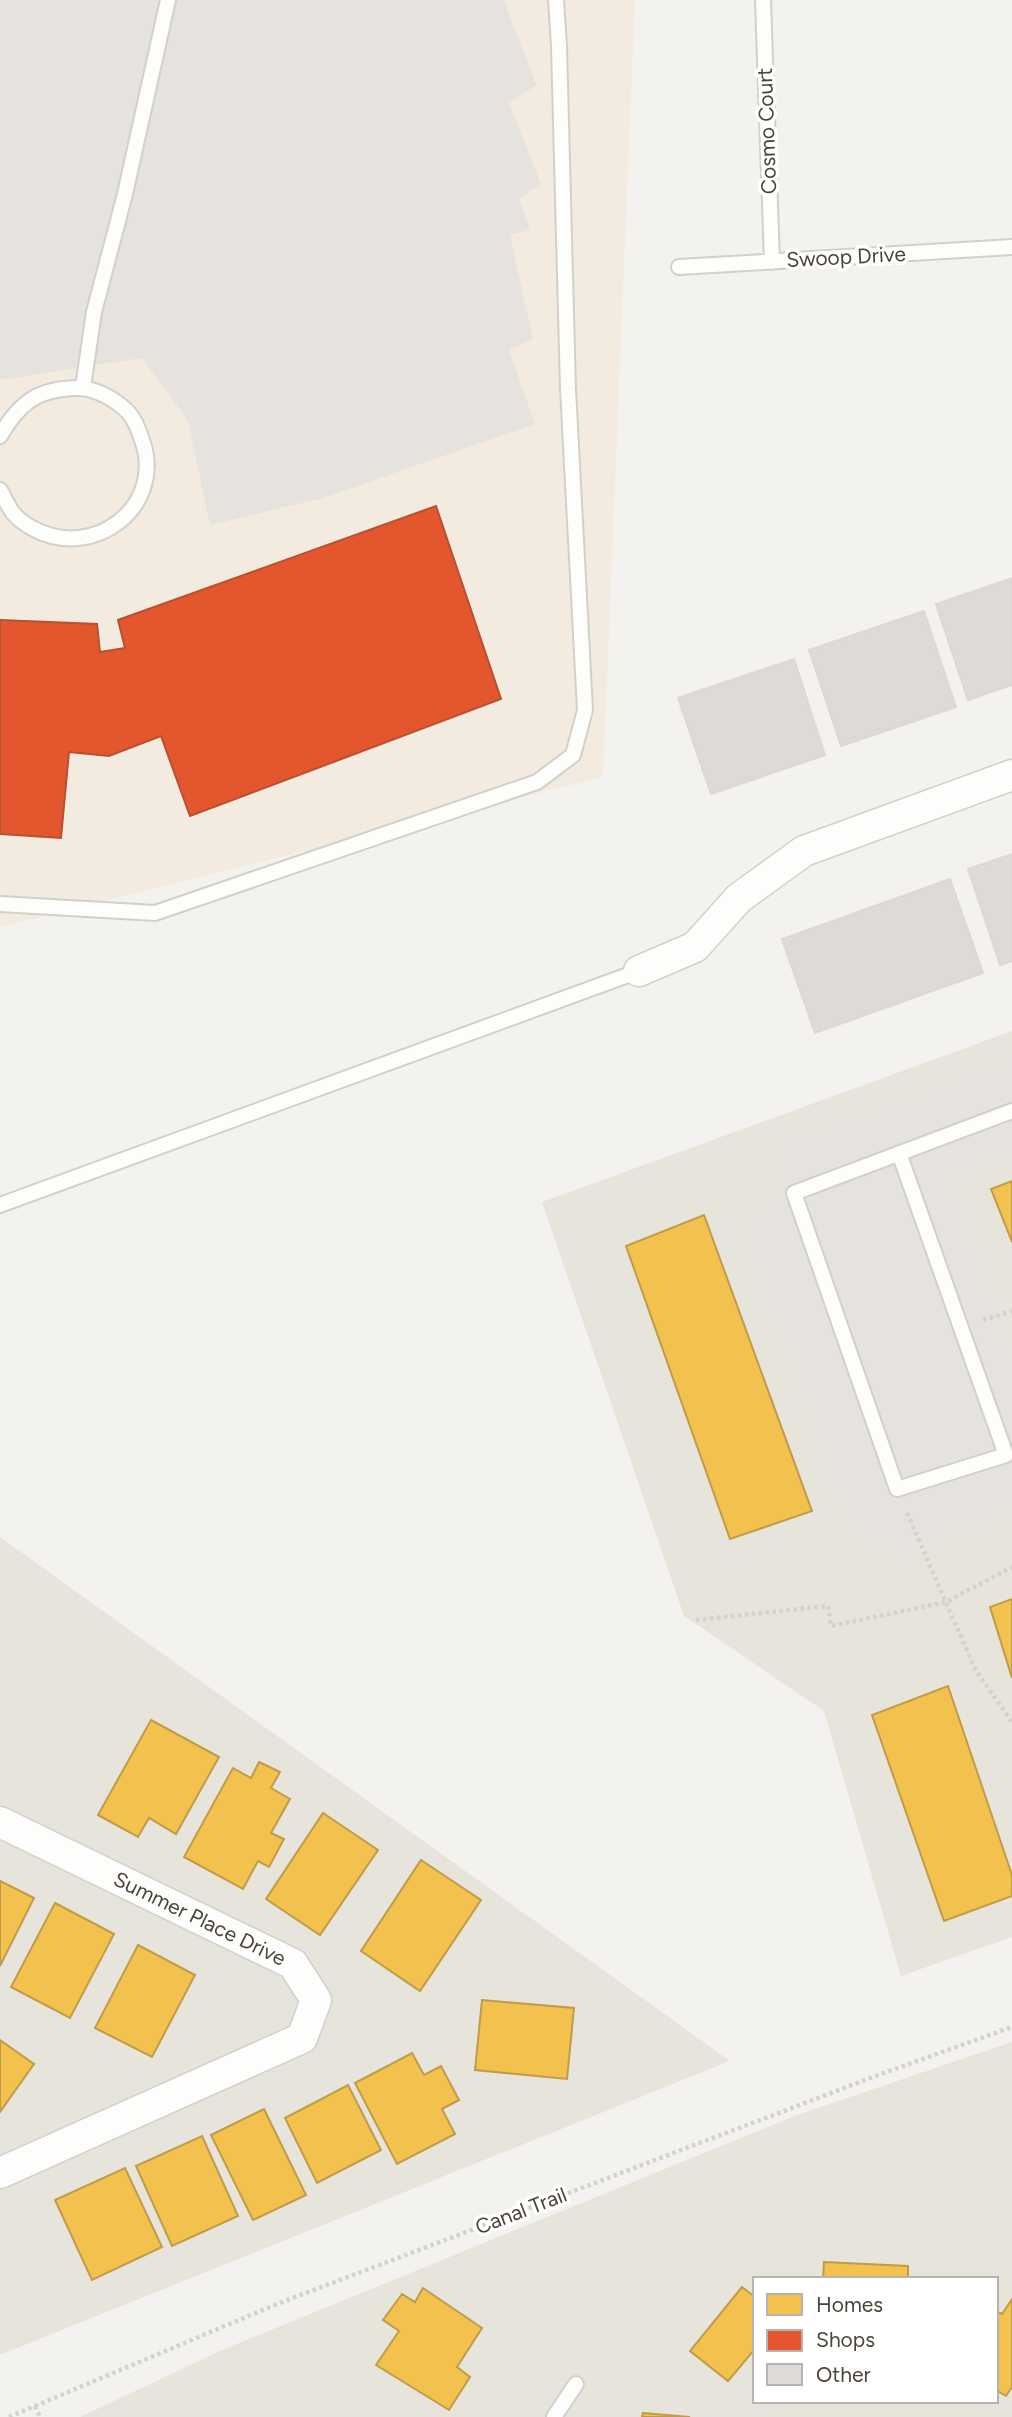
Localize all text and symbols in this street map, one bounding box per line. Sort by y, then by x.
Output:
street label: Cosmo Court [752,67,781,195]
street label: Swoop Drive [786,241,906,272]
street label: Summer Place Drive [110,1866,290,1971]
street label: Canal Trail [472,2182,570,2239]
legend [753,2277,998,2403]
text: Homes [816,2292,883,2317]
text: Shops [816,2327,875,2352]
text: Other [816,2362,871,2387]

